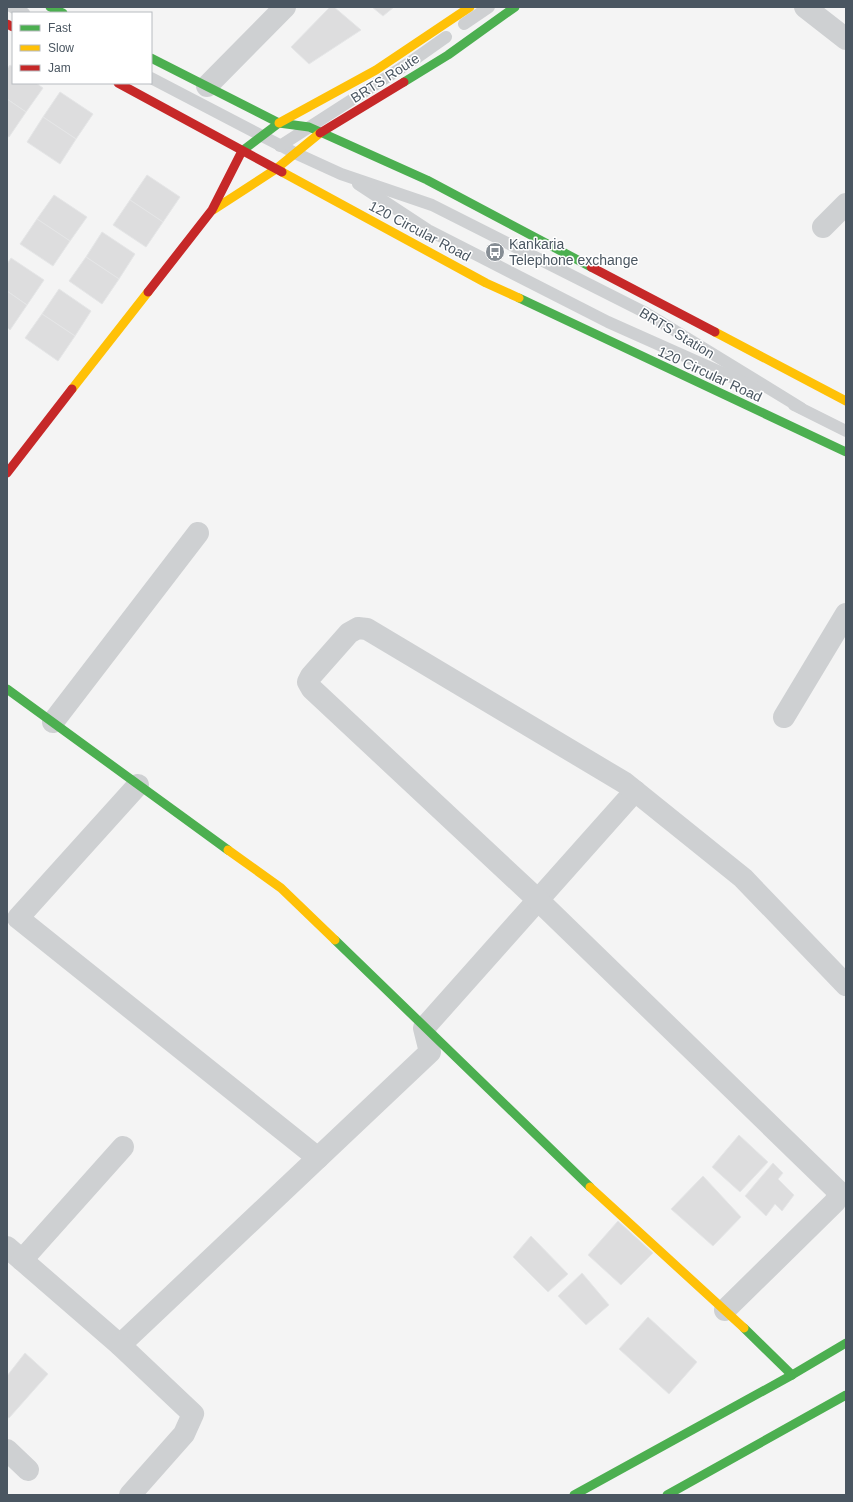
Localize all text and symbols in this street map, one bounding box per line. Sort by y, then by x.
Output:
legend [12,12,152,84]
text: Fast [48,21,72,35]
text: Slow [48,41,74,55]
street label: BRTS Route [348,50,422,106]
text: Jam [48,61,71,75]
street label: 120 Circular Road [366,197,474,265]
place label: Kankaria Telephone exchange [509,236,638,268]
bus stop icon: Kankaria Telephone exchange [484,241,506,263]
street label: BRTS Station [637,304,717,362]
street label: 120 Circular Road [655,343,765,405]

